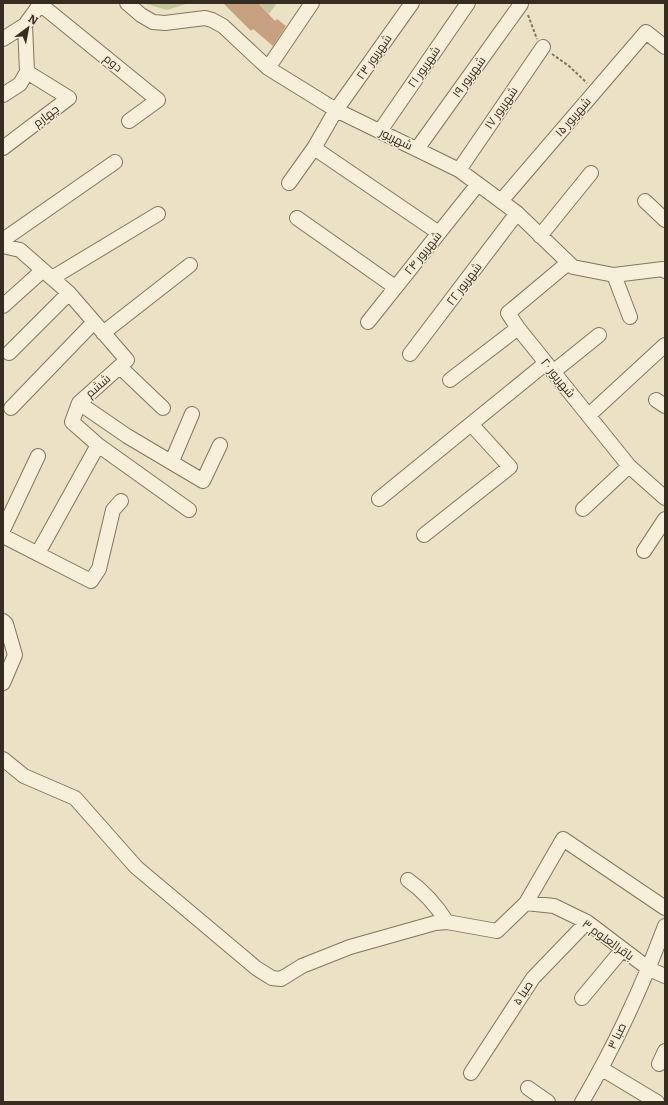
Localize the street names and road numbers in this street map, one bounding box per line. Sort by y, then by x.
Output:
street label: شهریور ۲۳ [351,30,395,83]
street label: شهریور ۲۱ [402,42,444,91]
street label: دوم [100,49,127,76]
street label: شهریور ۱۹ [447,52,489,101]
street label: شهریور ۱۷ [479,82,521,132]
street label: شهریور ۱۵ [550,92,595,140]
street label: چهارم [28,99,63,132]
street label: شهریور [376,122,416,154]
street label: شهریور ۲۴ [399,227,445,278]
street label: شهریور ۲۲ [441,258,485,309]
street label: شهریور ۲۰ [537,354,580,401]
street label: ششم [81,369,114,401]
street label: باقرالعلوم ۳ [579,914,638,964]
street label: صبا ۵ [508,977,537,1008]
street label: صبا ۳ [602,1019,630,1052]

